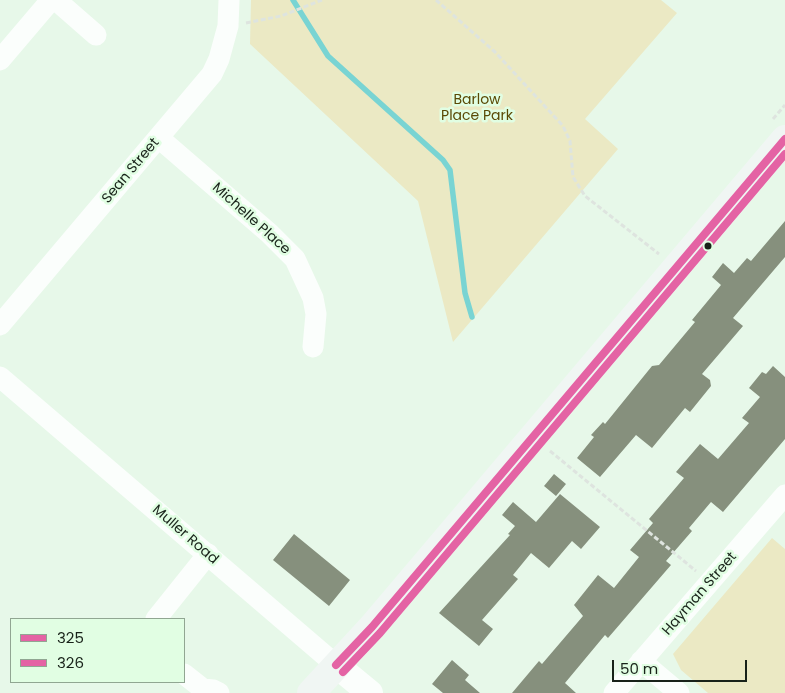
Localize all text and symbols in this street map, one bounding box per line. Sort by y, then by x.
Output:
park label: Barlow Place Park [441,92,513,124]
street label: Sean Street [99,135,163,207]
street label: Michelle Place [209,180,293,258]
unlabelled marker [703,241,713,251]
street label: Muller Road [149,502,221,568]
street label: Hayman Street [659,549,741,639]
legend [10,618,185,683]
text: 325 [57,627,84,648]
scale bar [615,650,750,682]
text: 326 [57,652,84,673]
text: 50 m [620,658,658,679]

